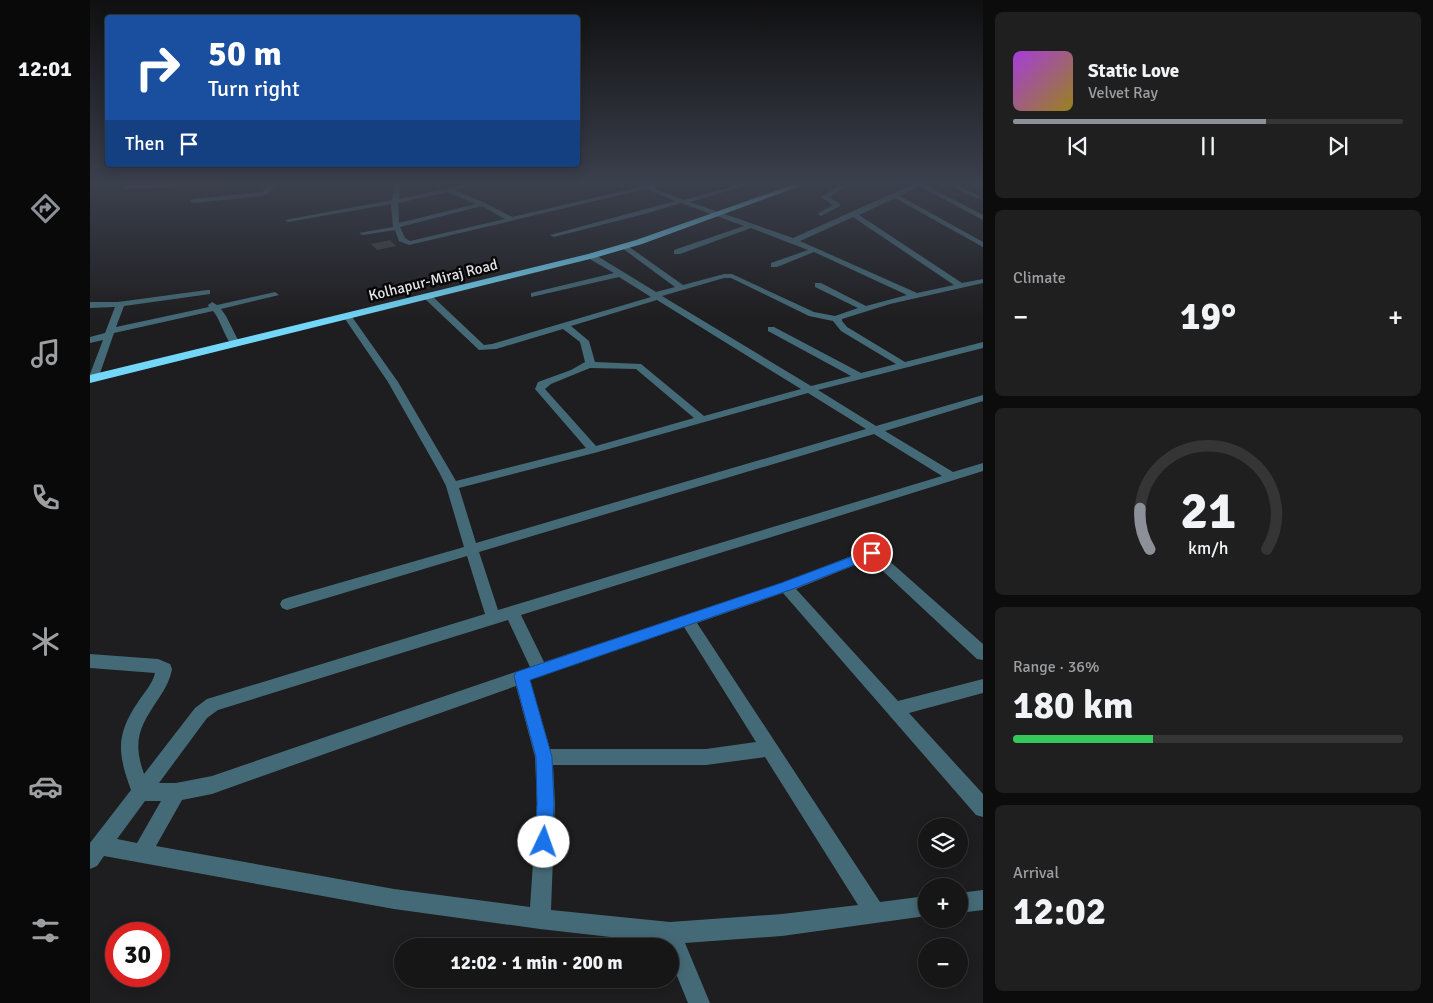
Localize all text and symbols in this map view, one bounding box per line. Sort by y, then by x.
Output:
text: 50 m [208,32,282,75]
icon: right [125,35,190,100]
text: 12:01 [18,55,72,82]
text: Static Love [1088,59,1179,83]
text: Turn right [208,75,300,102]
text: Velvet Ray [1088,83,1158,103]
icon: arrive [175,130,203,158]
text: Then [125,132,165,156]
icon: previous [1064,132,1092,160]
icon: pause [1194,132,1222,160]
icon: next [1324,132,1352,160]
icon: directions [28,191,63,226]
street label: Kolhapur-Miraj Road [367,255,499,305]
text: Climate [1013,268,1066,288]
text: 19° [1180,293,1236,340]
text: − [1013,300,1028,334]
text: + [1388,300,1403,334]
icon: music [28,336,63,371]
text: 21 [1180,479,1236,543]
icon: phone [28,480,63,515]
pin [851,532,893,574]
text: km/h [1188,537,1228,559]
icon: arrive [858,539,886,567]
icon: climate [28,624,63,659]
text: Range · 36% [1013,657,1099,677]
text: 180 km [1013,682,1134,729]
icon: car [28,769,63,804]
position arrow [517,815,569,867]
map controls [918,818,968,988]
button: layers [918,818,968,868]
text: Arrival [1013,863,1059,883]
button: + [918,878,968,928]
text: 12:02 [1013,888,1106,935]
icon: filters [28,913,63,948]
speed limit sign: 30 [105,922,170,987]
button: − [918,938,968,988]
text: 12:02 · 1 min · 200 m [450,951,623,975]

